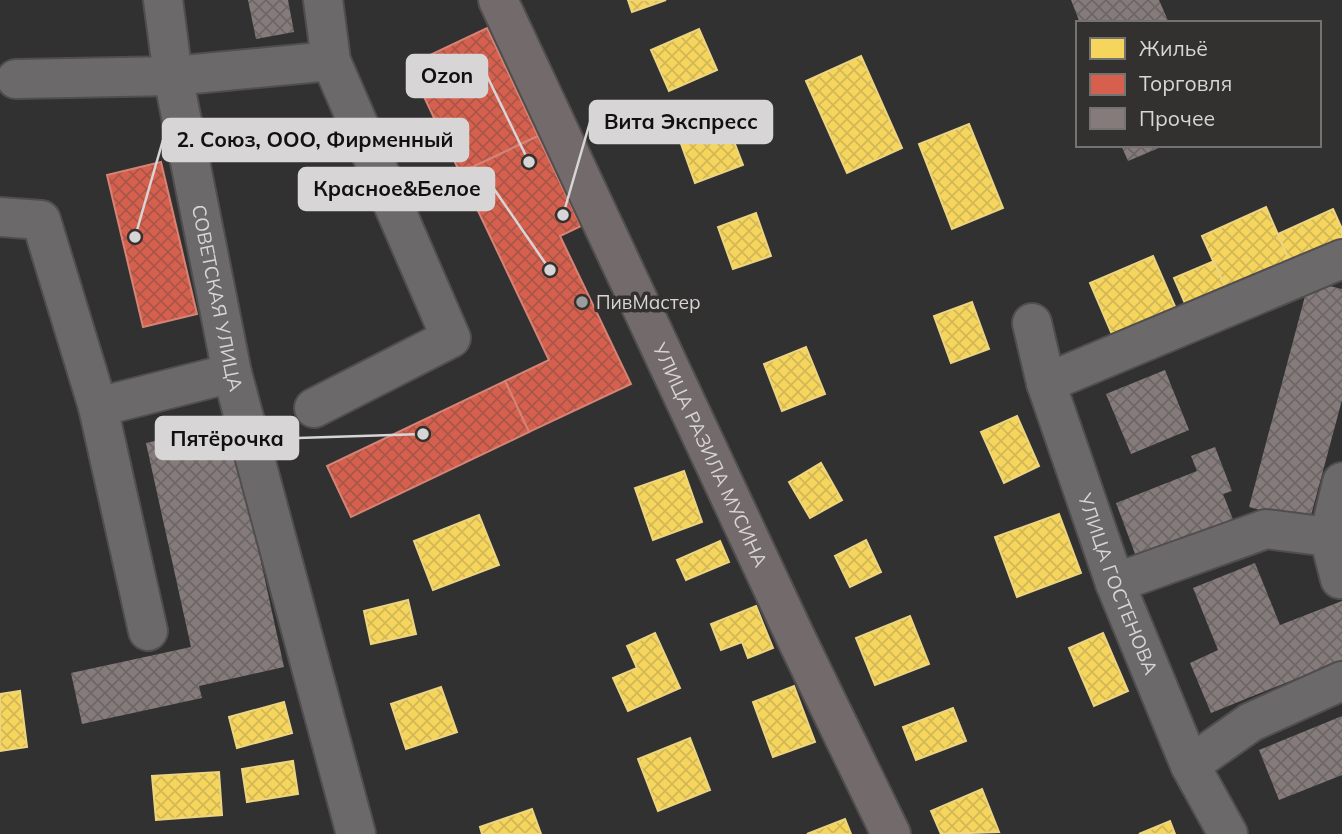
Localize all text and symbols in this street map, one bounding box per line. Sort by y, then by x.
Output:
legend [1076,21,1321,147]
text: Жильё [1139,35,1208,61]
callout: Ozon [407,55,487,97]
text: Ozon [421,62,473,88]
text: Торговля [1139,70,1232,96]
callout: Вита Экспресс [590,101,772,143]
text: Прочее [1139,105,1215,131]
text: Вита Экспресс [604,108,758,134]
callout: 2. Союз, ООО, Фирменный [163,119,468,161]
text: 2. Союз, ООО, Фирменный [176,126,454,152]
callout: Красное&Белое [299,168,494,210]
text: Красное&Белое [313,175,481,201]
street label: СОВЕТСКАЯ УЛИЦА [187,203,248,394]
place label: ПивМастер [596,290,701,314]
marker: ПивМастер [574,294,590,310]
street label: УЛИЦА РАЗИЛА МУСИНА [647,338,773,571]
callout: Пятёрочка [156,417,298,459]
text: Пятёрочка [170,425,284,451]
street label: УЛИЦА ГОСТЕНОВА [1073,489,1163,678]

